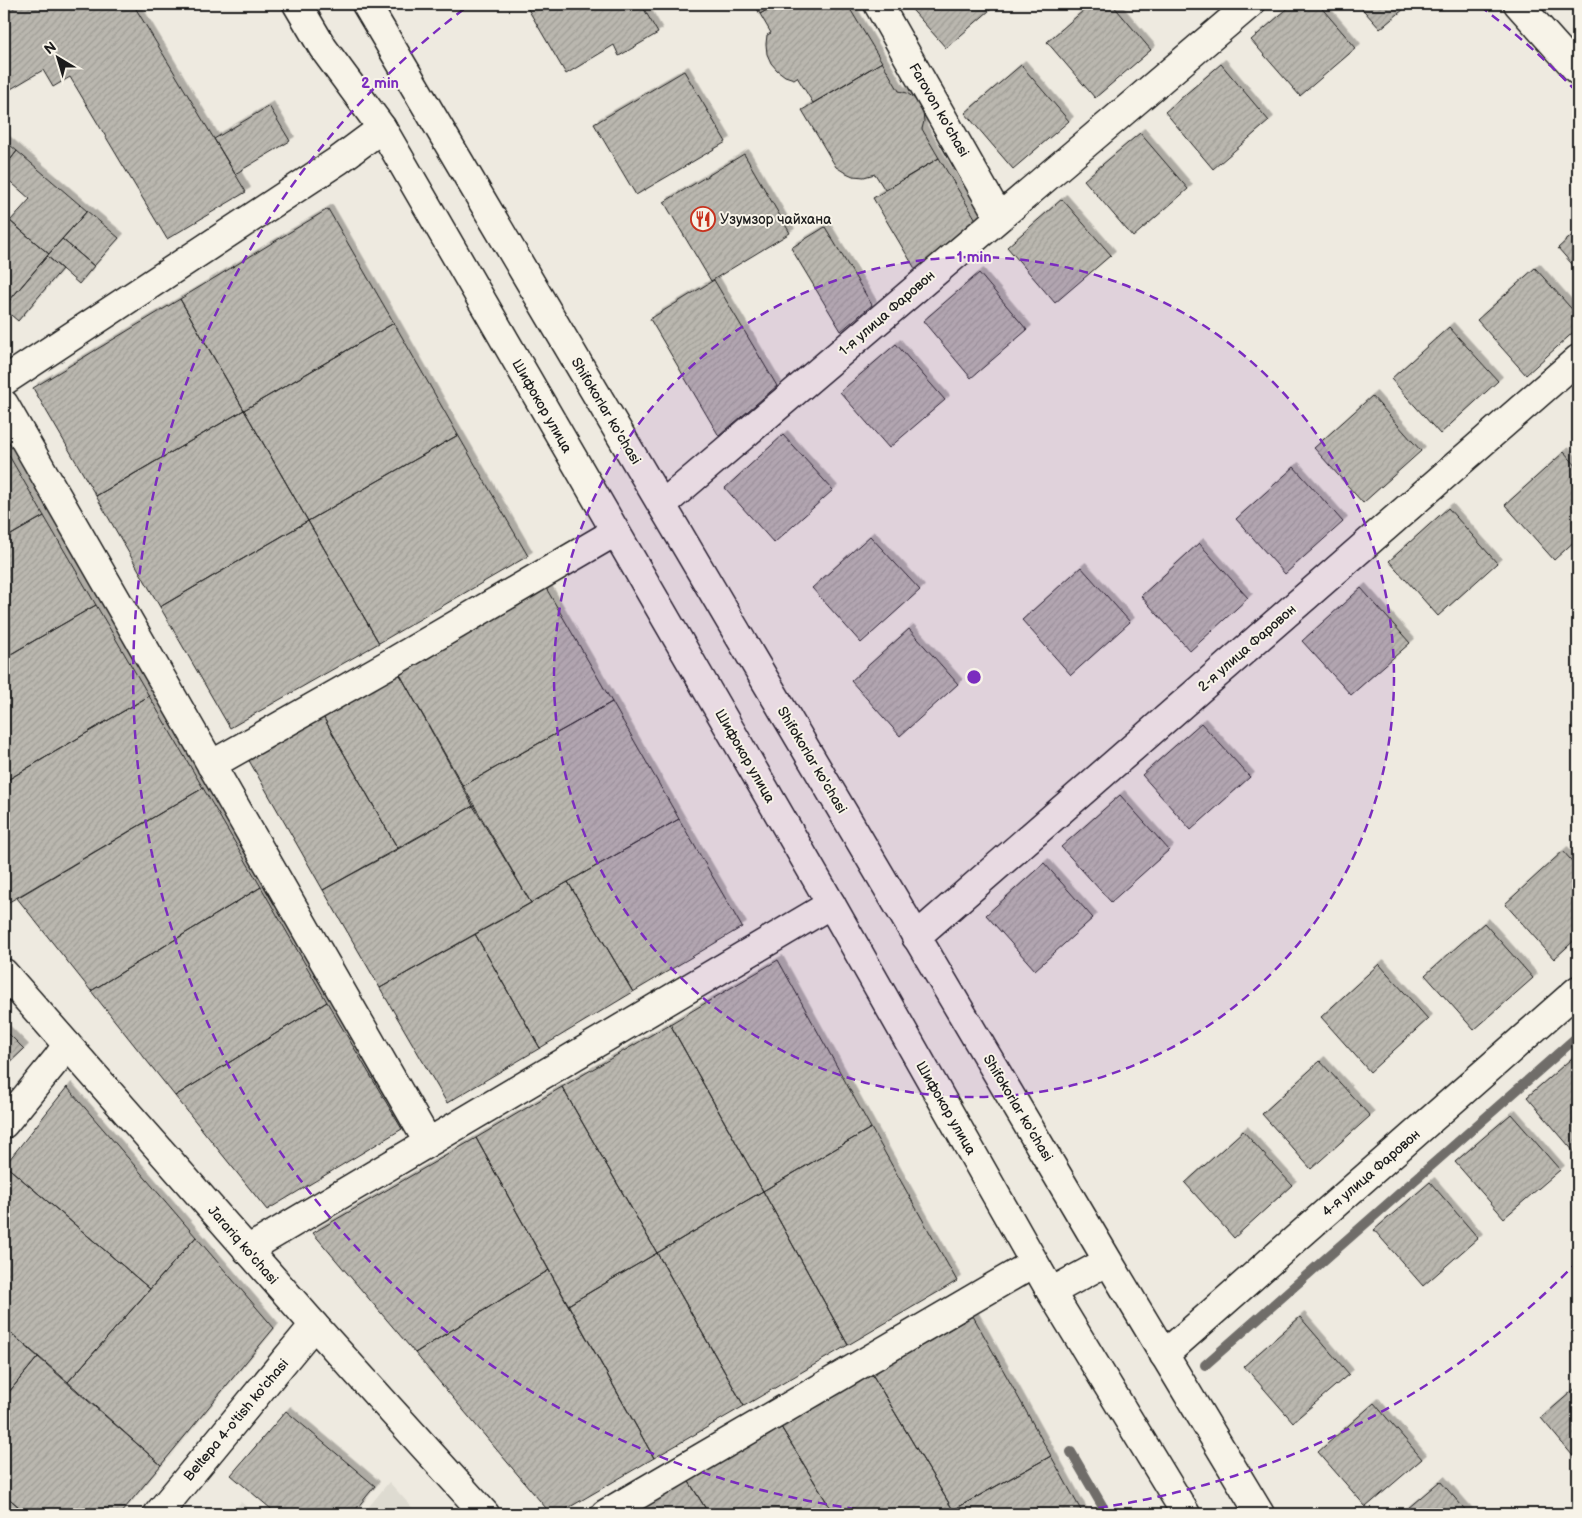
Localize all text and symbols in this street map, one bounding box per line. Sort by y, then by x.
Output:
north arrow [32,32,82,82]
text: N [41,38,60,58]
street label: Farovon ko'chasi [905,60,973,160]
text: 2 min [361,74,399,93]
restaurant icon: Узумзор чайхана [690,206,716,232]
place label: Узумзор чайхана [720,211,832,228]
text: 1 min [956,248,992,267]
street label: 1-я улица Фаровон [836,267,938,359]
street label: Shifokorlar ko'chasi [567,355,645,467]
street label: Шифокор улица [508,356,576,456]
street label: 2-я улица Фаровон [1195,601,1299,695]
centre of rings [965,668,983,686]
street label: Shifokorlar ko'chasi [773,704,851,816]
street label: Шифокор улица [711,706,779,806]
street label: Shifokorlar ko'chasi [979,1052,1057,1164]
street label: Шифокор улица [912,1058,980,1158]
street label: 4-я улица Фаровон [1318,1126,1424,1220]
street label: Jarariq ko'chasi [204,1202,282,1288]
street label: Beltepa 4-o'tish ko'chasi [180,1355,292,1485]

